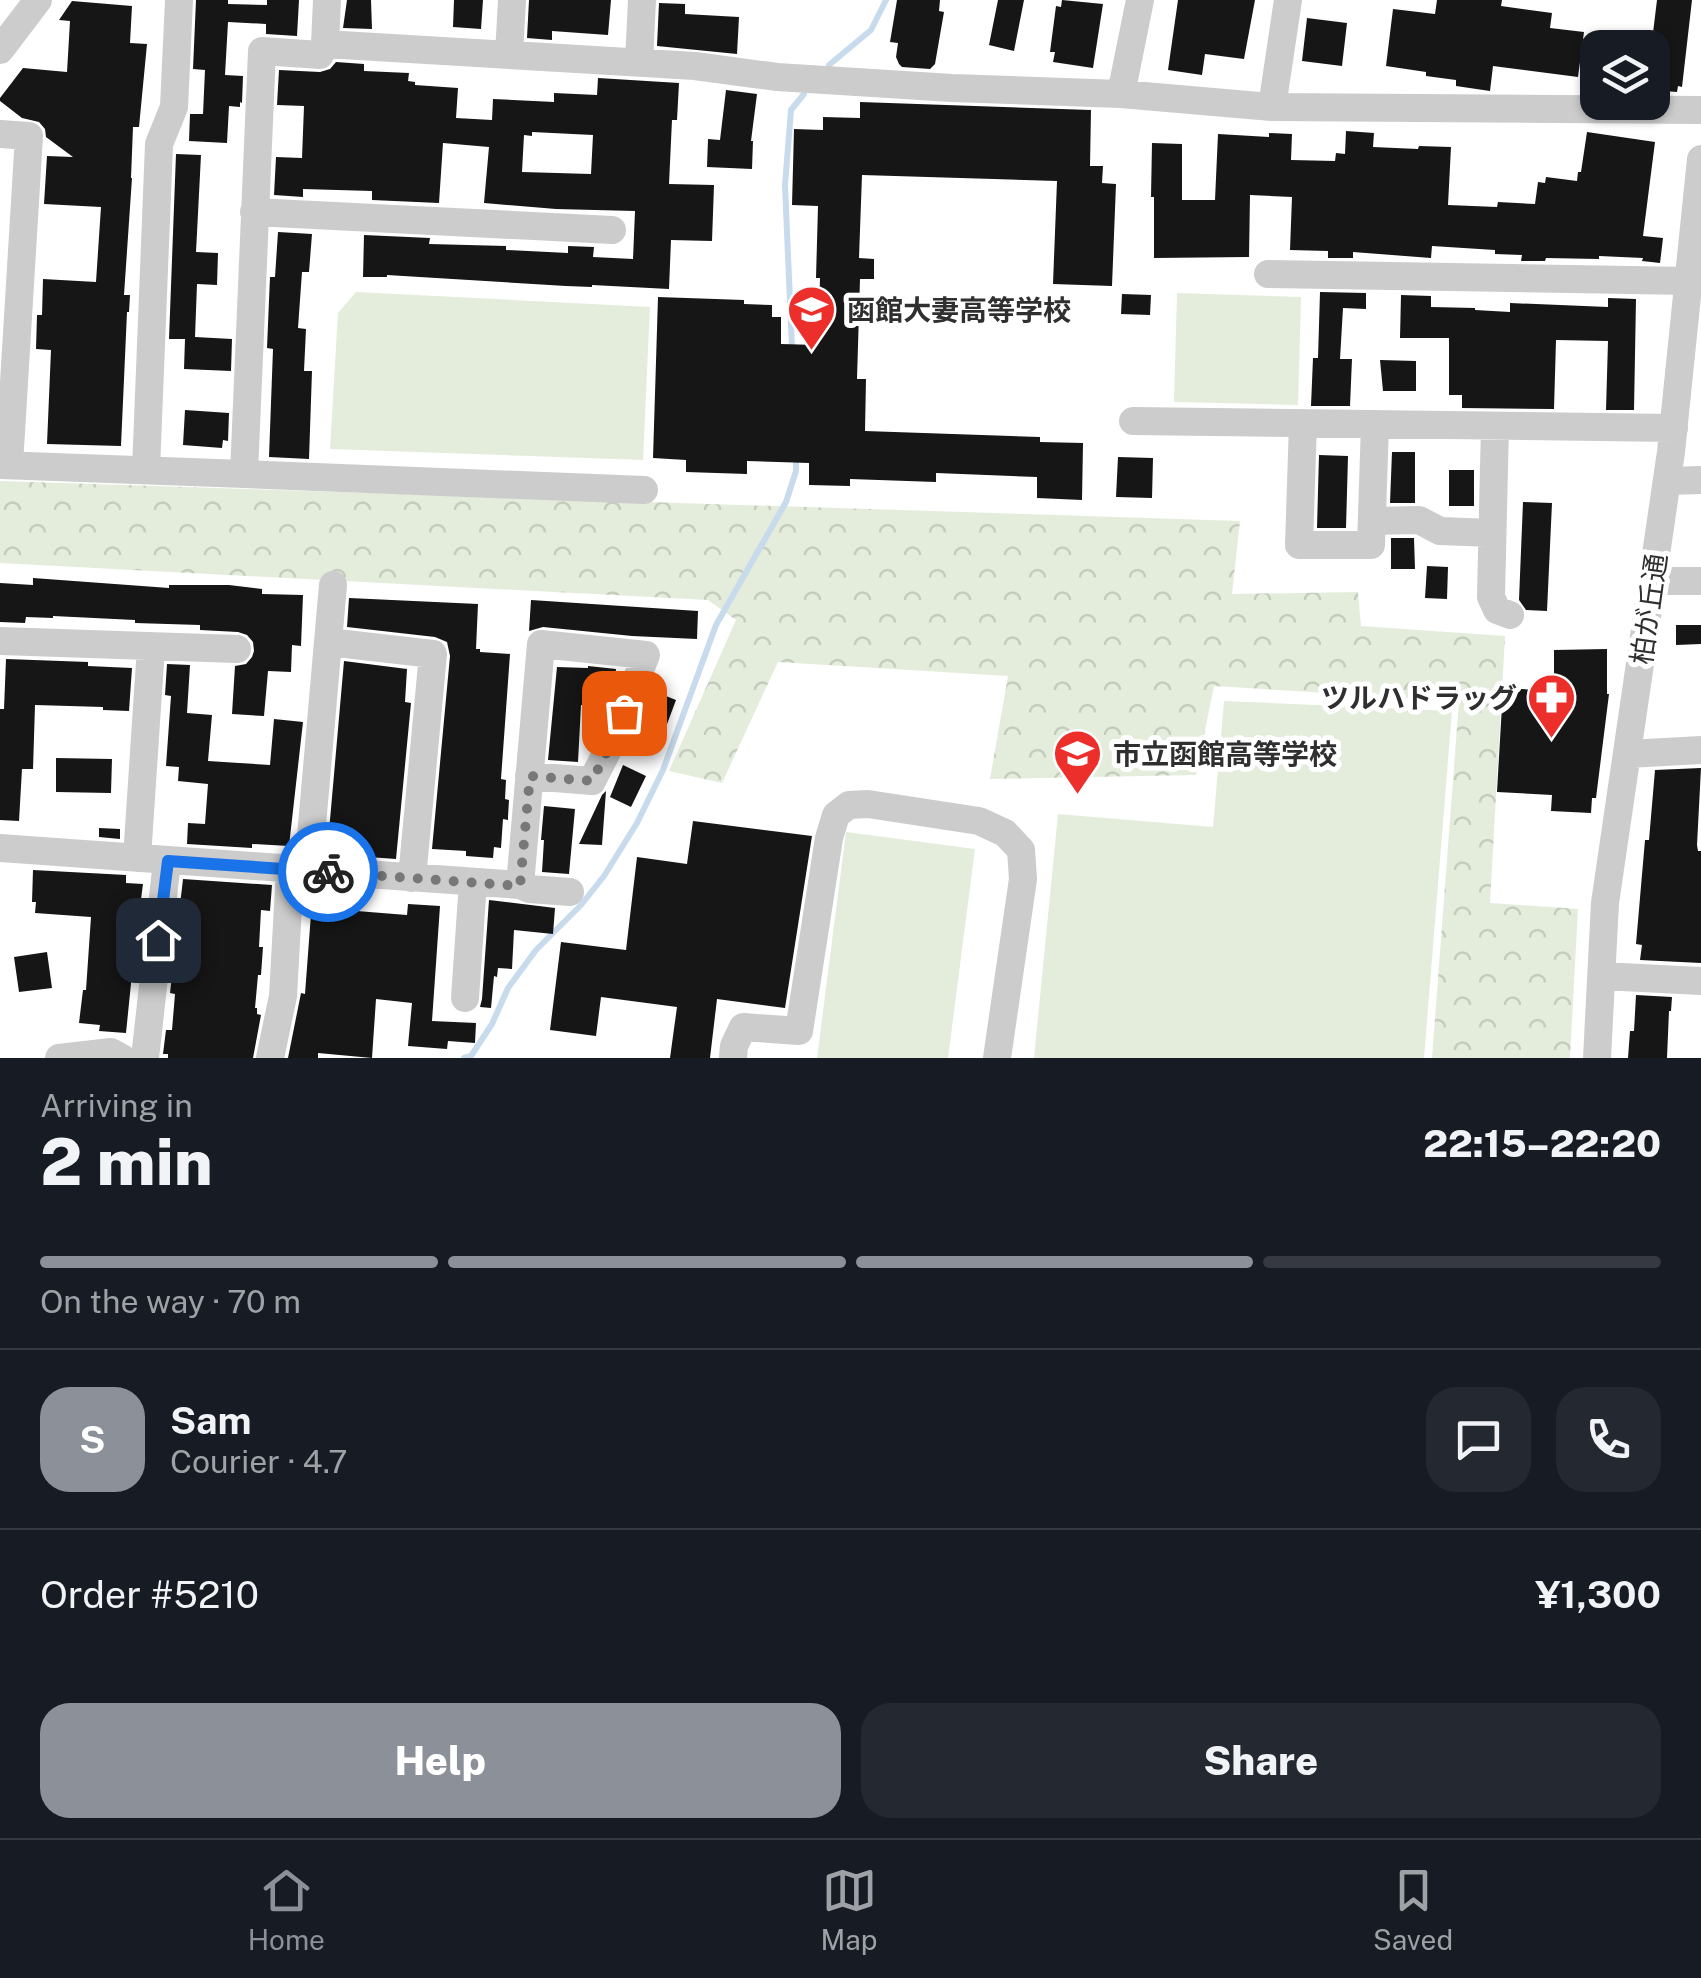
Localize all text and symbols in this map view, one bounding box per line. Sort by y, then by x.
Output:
map controls [1580,30,1670,120]
button: layers [1580,30,1670,120]
school or university icon: 函館大妻高等学校 [786,284,838,352]
place label: 函館大妻高等学校 [847,293,1071,326]
street label: 柏が丘通 [1624,551,1673,667]
pin [582,671,667,756]
pharmacy icon: ツルハドラッグ [1526,672,1578,740]
place label: ツルハドラッグ [1321,681,1517,714]
icon: bag [597,686,652,741]
school or university icon: 市立函館高等学校 [1052,728,1104,796]
place label: 市立函館高等学校 [1113,737,1337,770]
courier [278,822,378,922]
icon: bike [301,845,356,900]
pin [116,898,201,983]
icon: home [131,913,186,968]
text: Arriving in [40,1087,193,1124]
text: 22:15–22:20 [1423,1121,1661,1166]
text: 2 min [40,1123,213,1200]
text: On the way · 70 m [40,1283,301,1320]
button: chat [1426,1387,1531,1492]
button: phone [1556,1387,1661,1492]
text: Sam [170,1398,252,1443]
text: S [79,1417,106,1462]
text: Courier · 4.7 [170,1443,347,1480]
text: Order #5210 [40,1572,259,1617]
text: ¥1,300 [1535,1572,1661,1617]
button: Help [40,1703,841,1818]
button: Share [861,1703,1661,1818]
tab: Home [248,1863,325,1956]
tab: Map [821,1863,877,1956]
tab: Saved [1373,1863,1453,1956]

